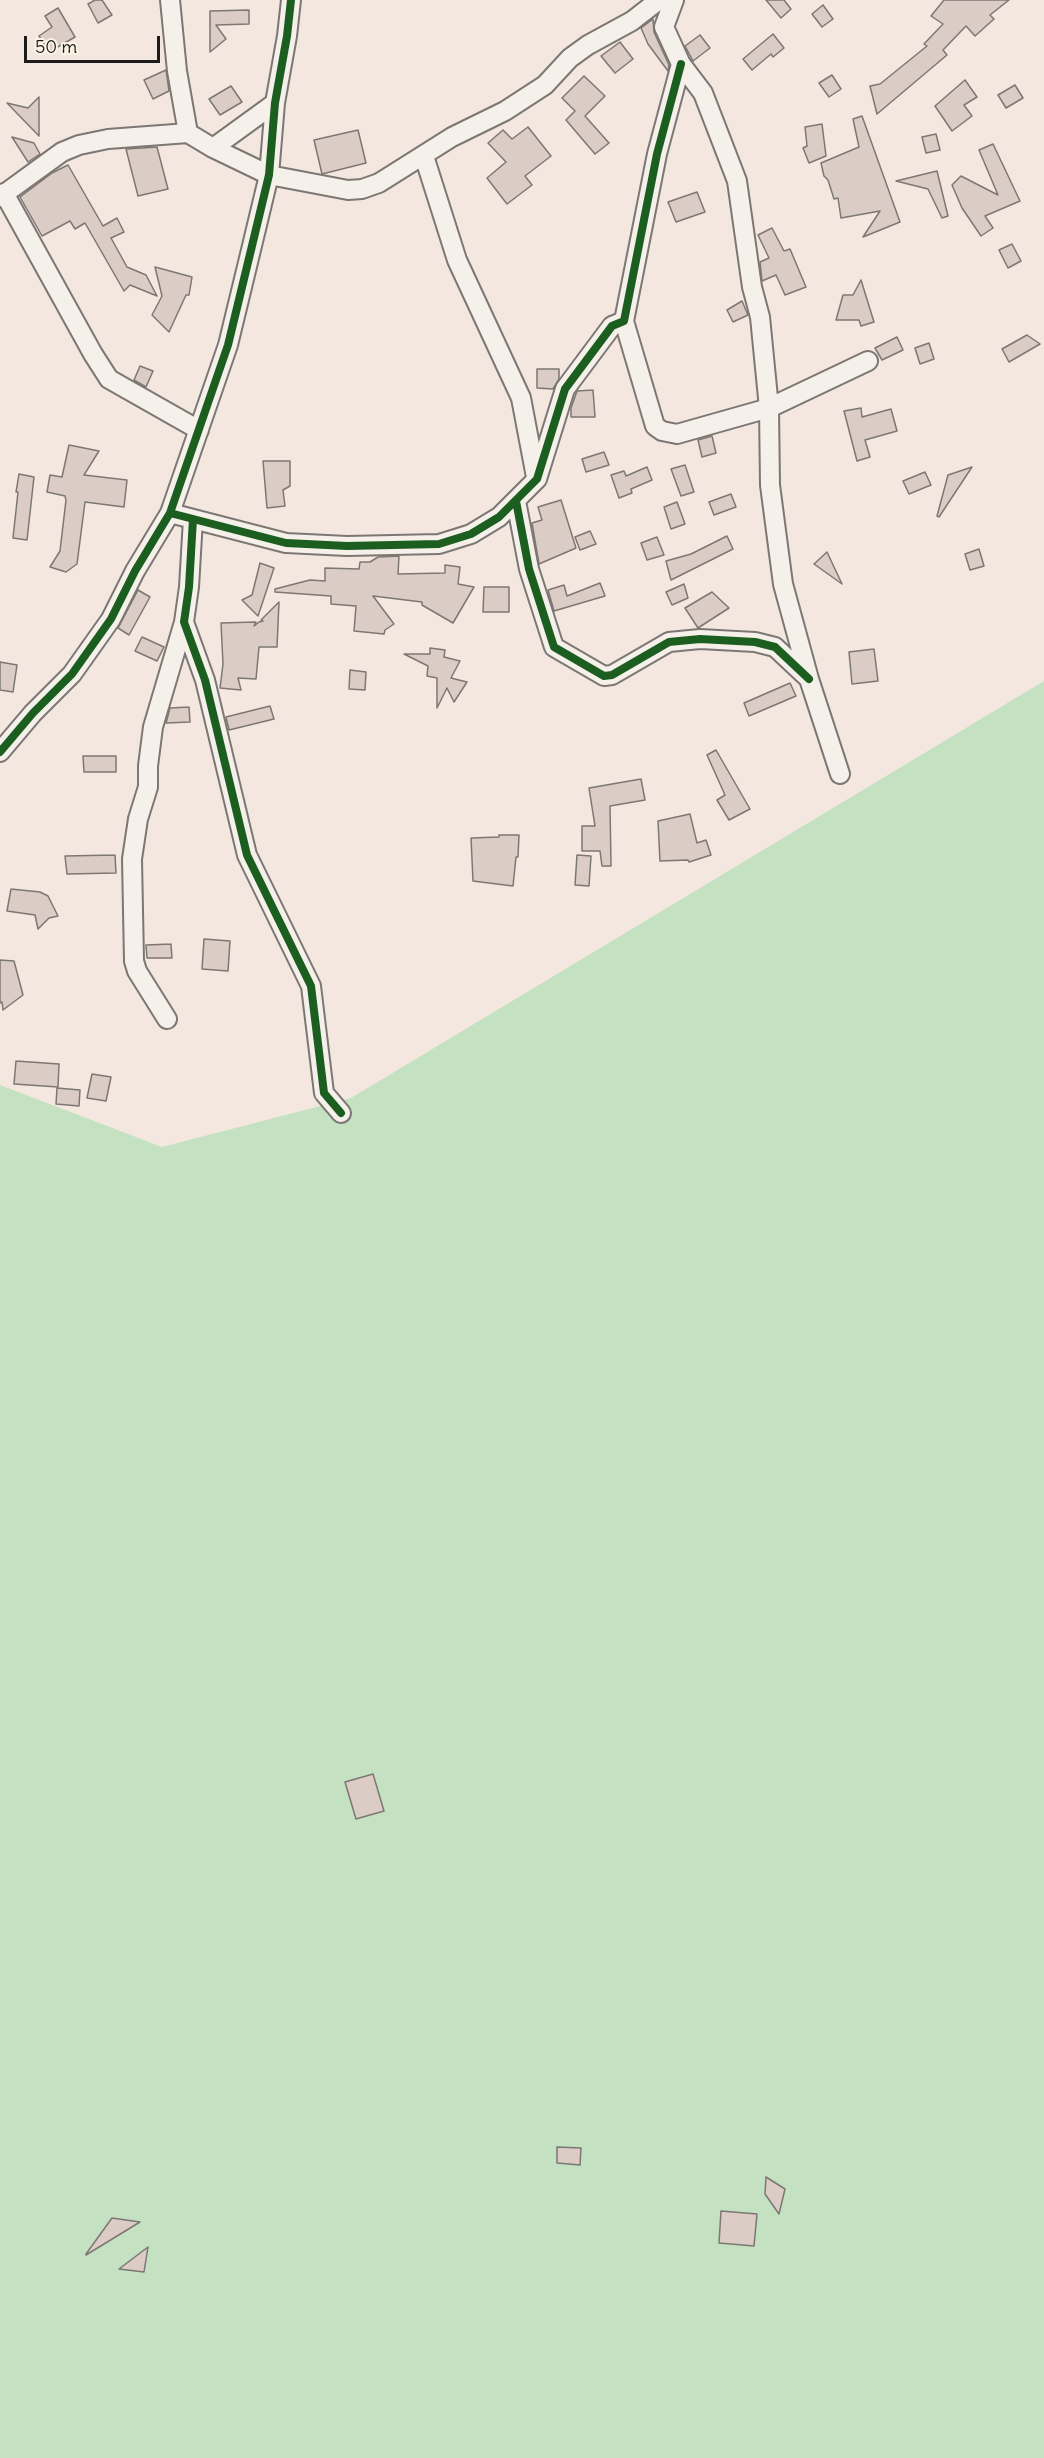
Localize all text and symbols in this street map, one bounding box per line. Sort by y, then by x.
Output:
scale bar [27,24,164,62]
text: 50 m [35,35,77,58]

